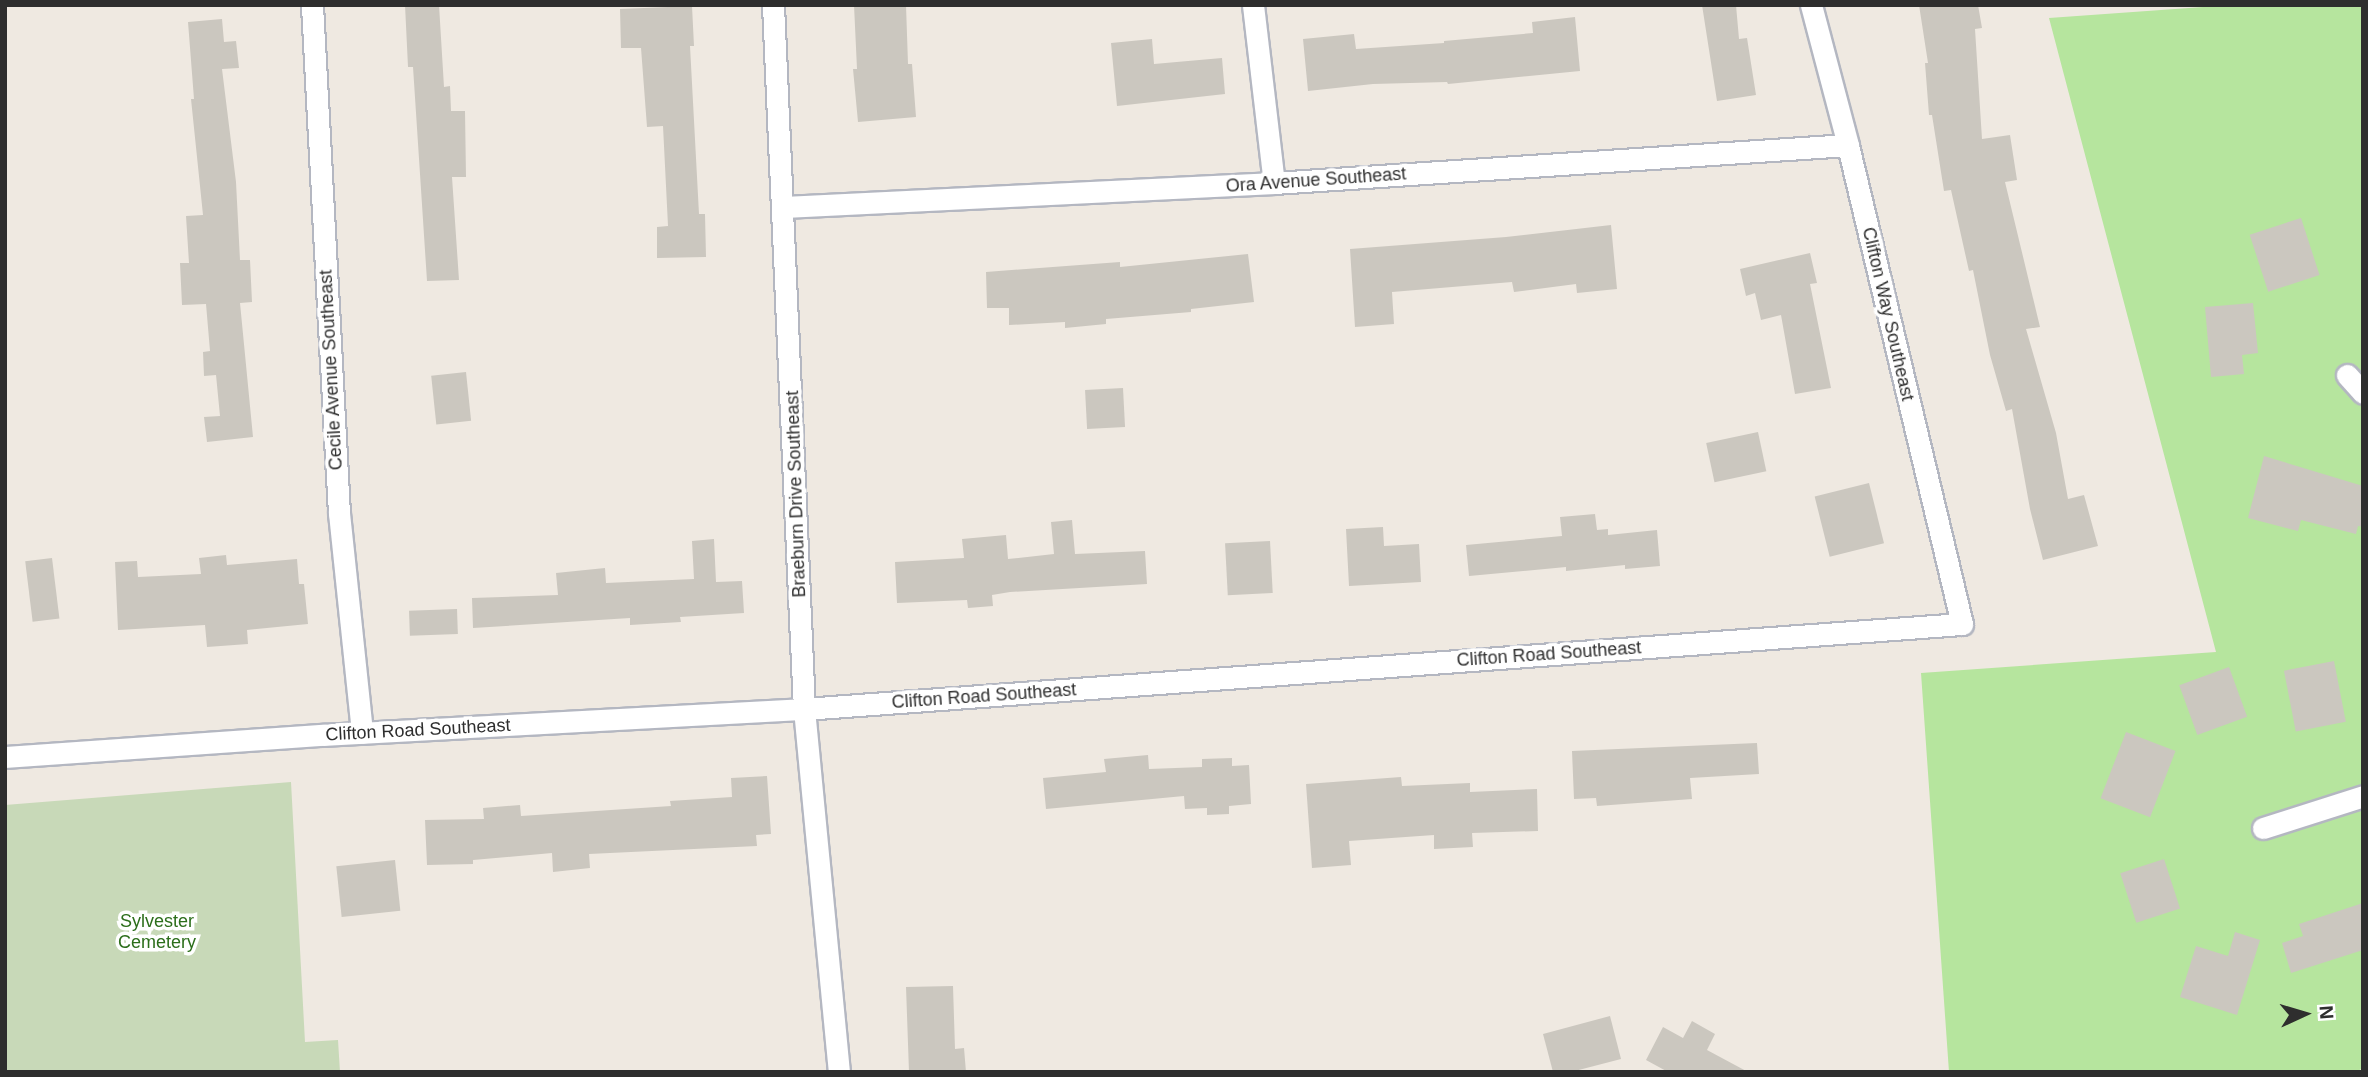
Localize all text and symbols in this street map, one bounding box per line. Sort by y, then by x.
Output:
street label: Ora Avenue Southeast [1225,163,1407,197]
street label: Clifton Way Southeast [1858,225,1918,403]
street label: Cecile Avenue Southeast [315,269,347,471]
street label: Braeburn Drive Southeast [782,390,810,598]
street label: Clifton Road Southeast [1456,637,1642,671]
street label: Clifton Road Southeast [891,679,1077,713]
street label: Clifton Road Southeast [325,714,511,746]
park label: Sylvester Cemetery [118,911,196,954]
north arrow [2270,979,2340,1049]
text: N [2315,1005,2337,1020]

